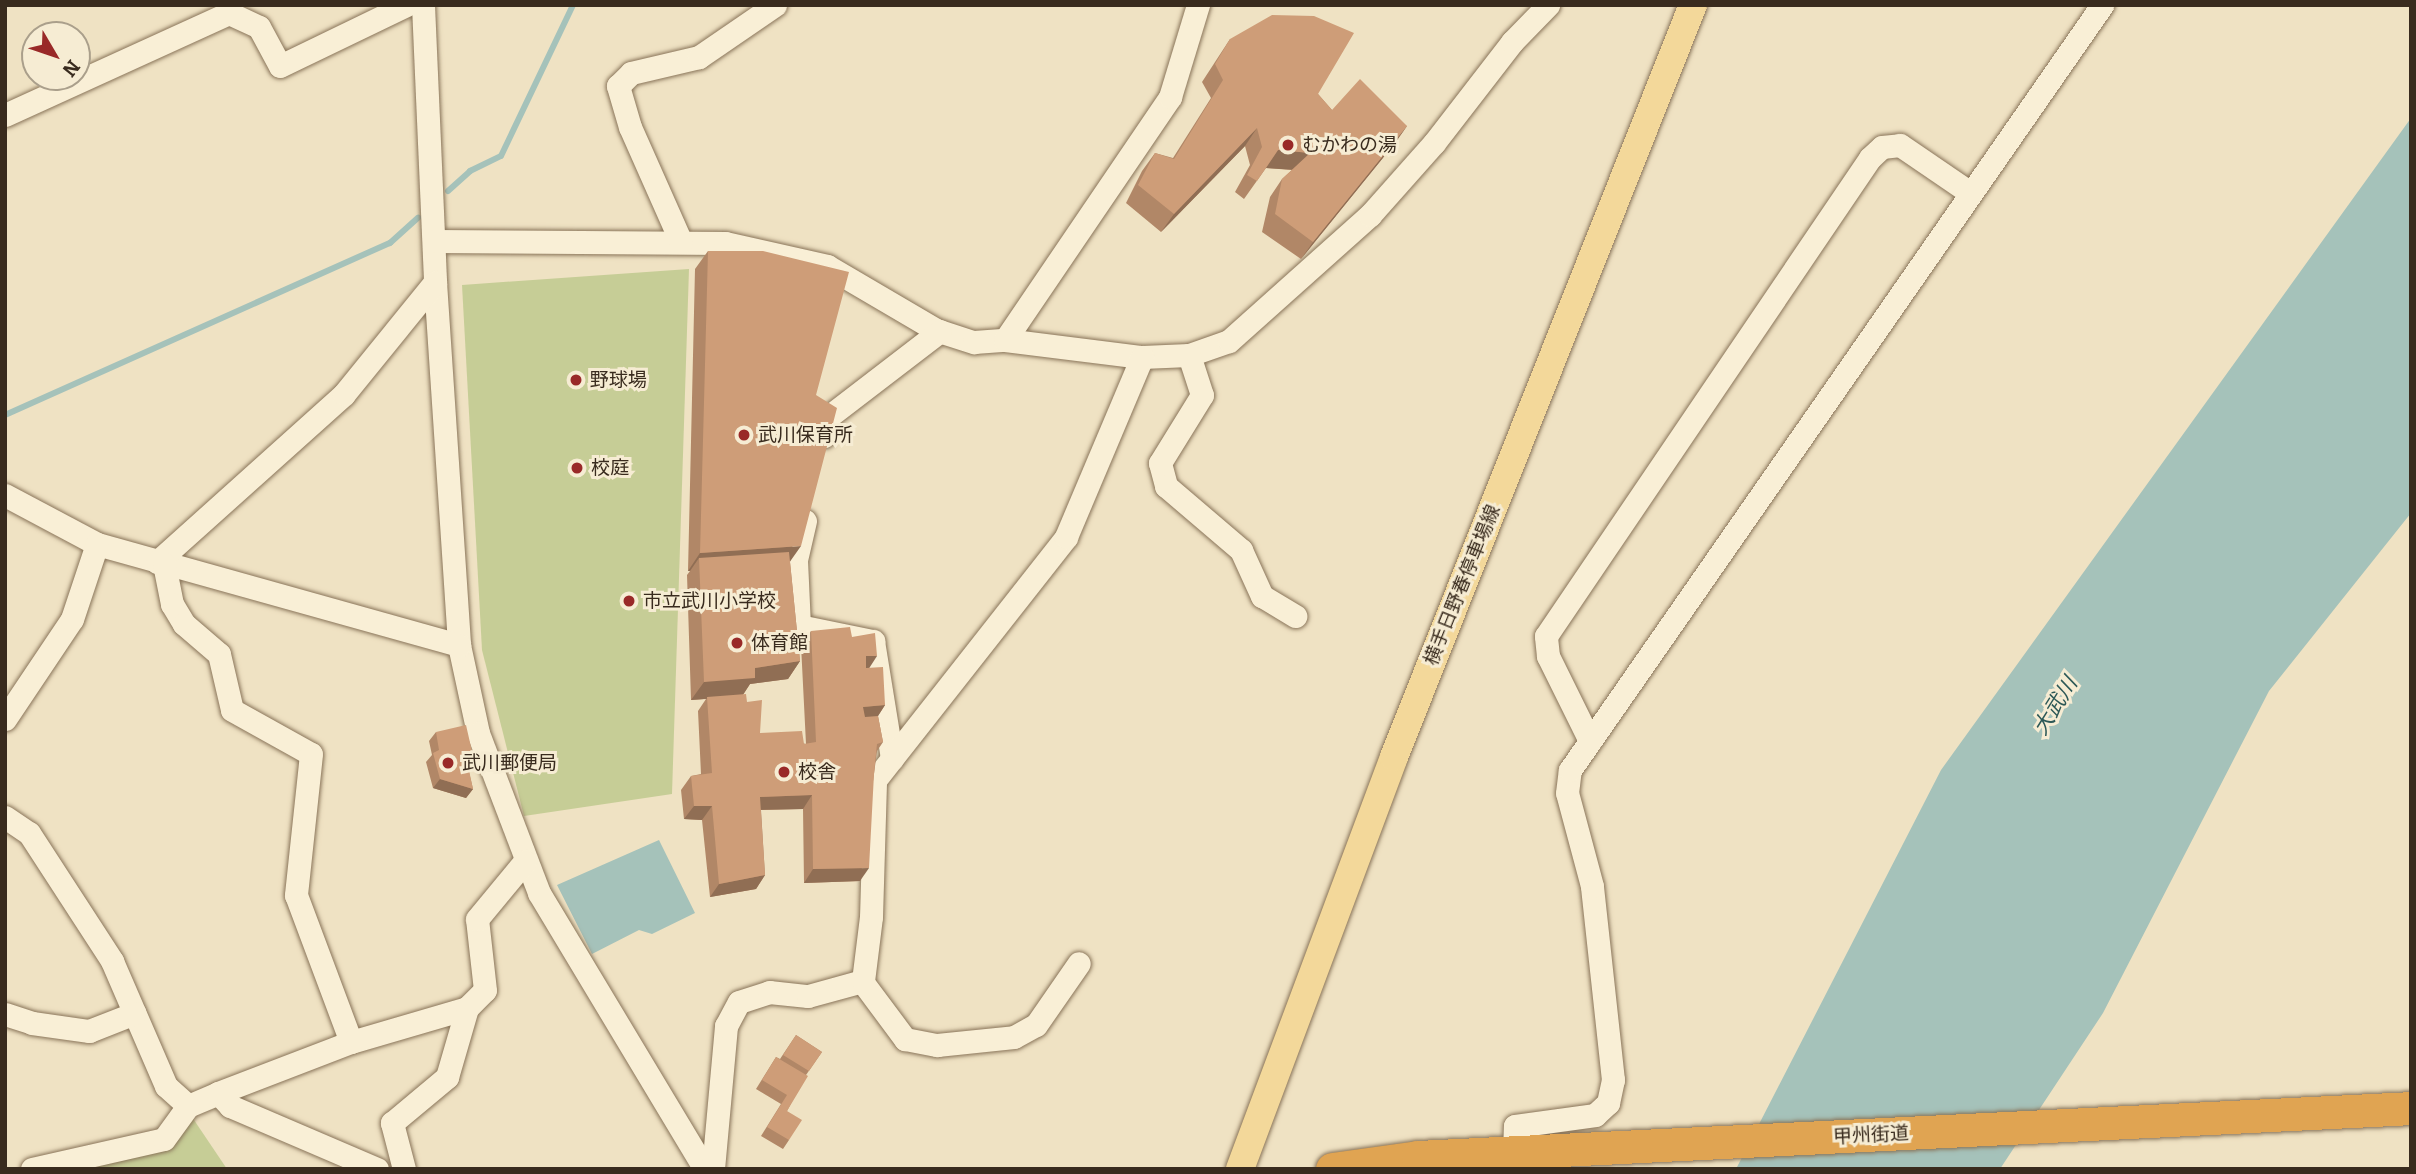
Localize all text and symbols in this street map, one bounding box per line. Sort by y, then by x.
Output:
north arrow [21,21,91,91]
text: N [58,55,85,81]
place label: むかわの湯 [1302,134,1397,156]
marker: むかわの湯 [1280,137,1296,153]
place label: 野球場 [590,369,647,391]
marker: 野球場 [568,372,584,388]
place label: 武川保育所 [758,424,853,446]
marker: 武川保育所 [736,427,752,443]
place label: 校庭 [591,457,629,479]
marker: 校庭 [569,460,585,476]
street label: 横手日野春停車場線 [1419,501,1505,669]
place label: 市立武川小学校 [643,590,776,612]
marker: 市立武川小学校 [621,593,637,609]
place label: 体育館 [751,632,808,654]
marker: 体育館 [729,635,745,651]
water label: 大武川 [2028,673,2082,739]
place label: 武川郵便局 [462,752,557,774]
marker: 武川郵便局 [440,755,456,771]
place label: 校舎 [798,761,836,783]
marker: 校舎 [776,764,792,780]
street label: 甲州街道 [1832,1122,1910,1148]

